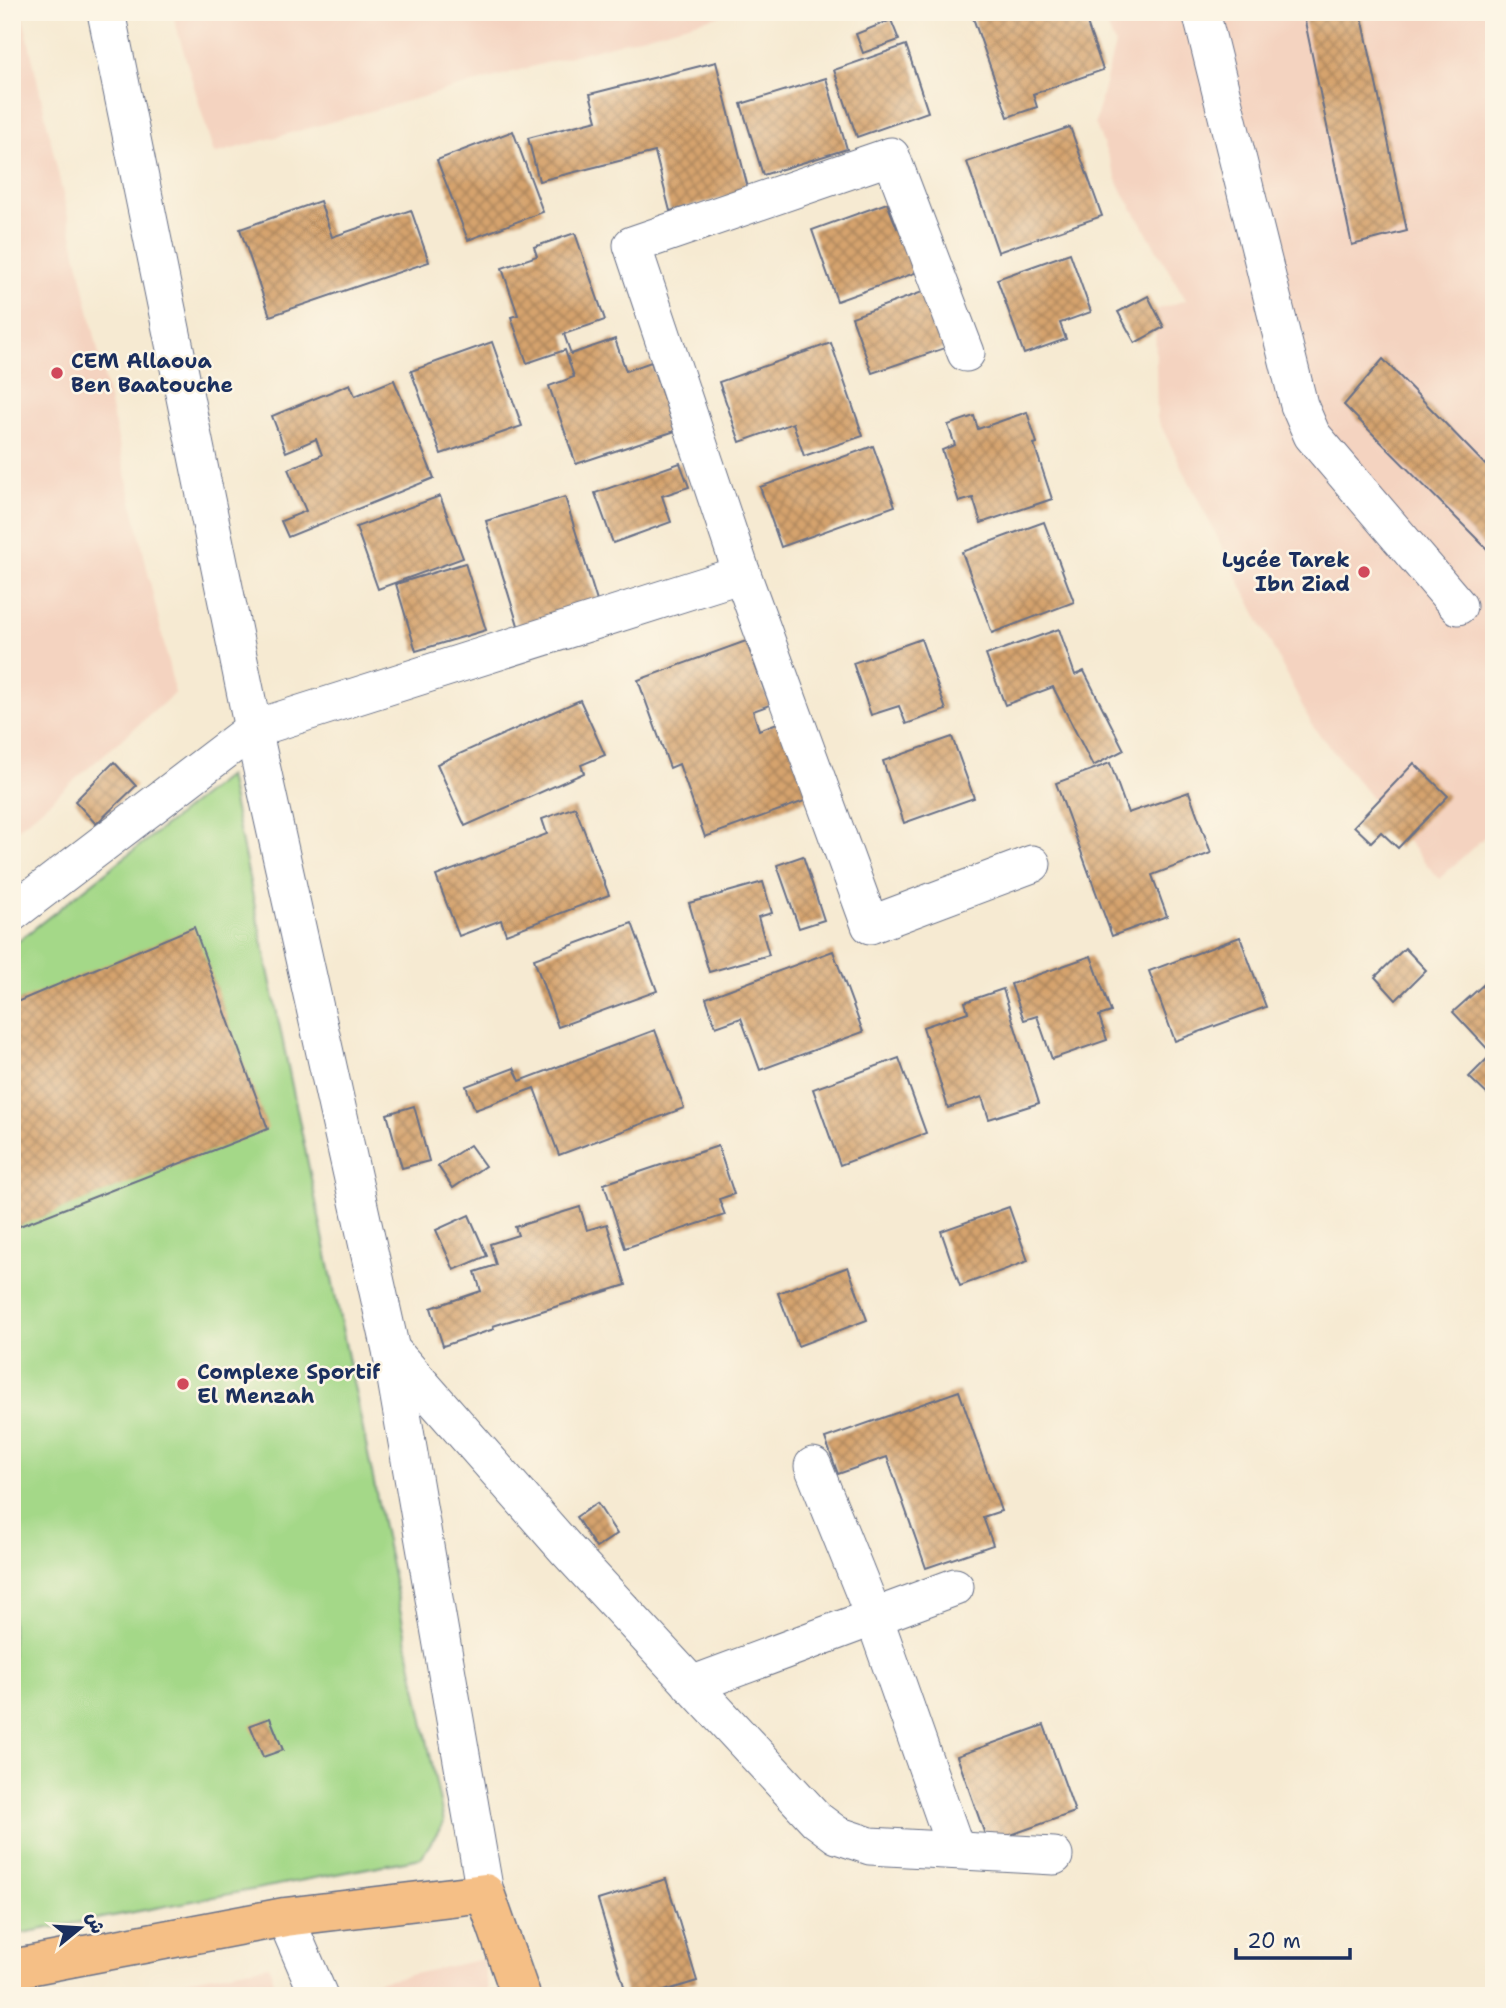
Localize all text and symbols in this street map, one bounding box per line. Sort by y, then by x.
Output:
place label: CEM Allaoua Ben Baatouche [71,347,233,399]
marker: CEM Allaoua Ben Baatouche [49,365,65,381]
place label: Lycée Tarek Ibn Ziad [1222,546,1350,598]
marker: Lycée Tarek Ibn Ziad [1356,564,1372,580]
place label: Complexe Sportif El Menzah [197,1358,381,1410]
marker: Complexe Sportif El Menzah [175,1376,191,1392]
north arrow [46,1892,116,1962]
text: ش [81,1909,111,1937]
scale bar [1236,1917,1350,1961]
text: 20 m [1247,1927,1301,1955]

